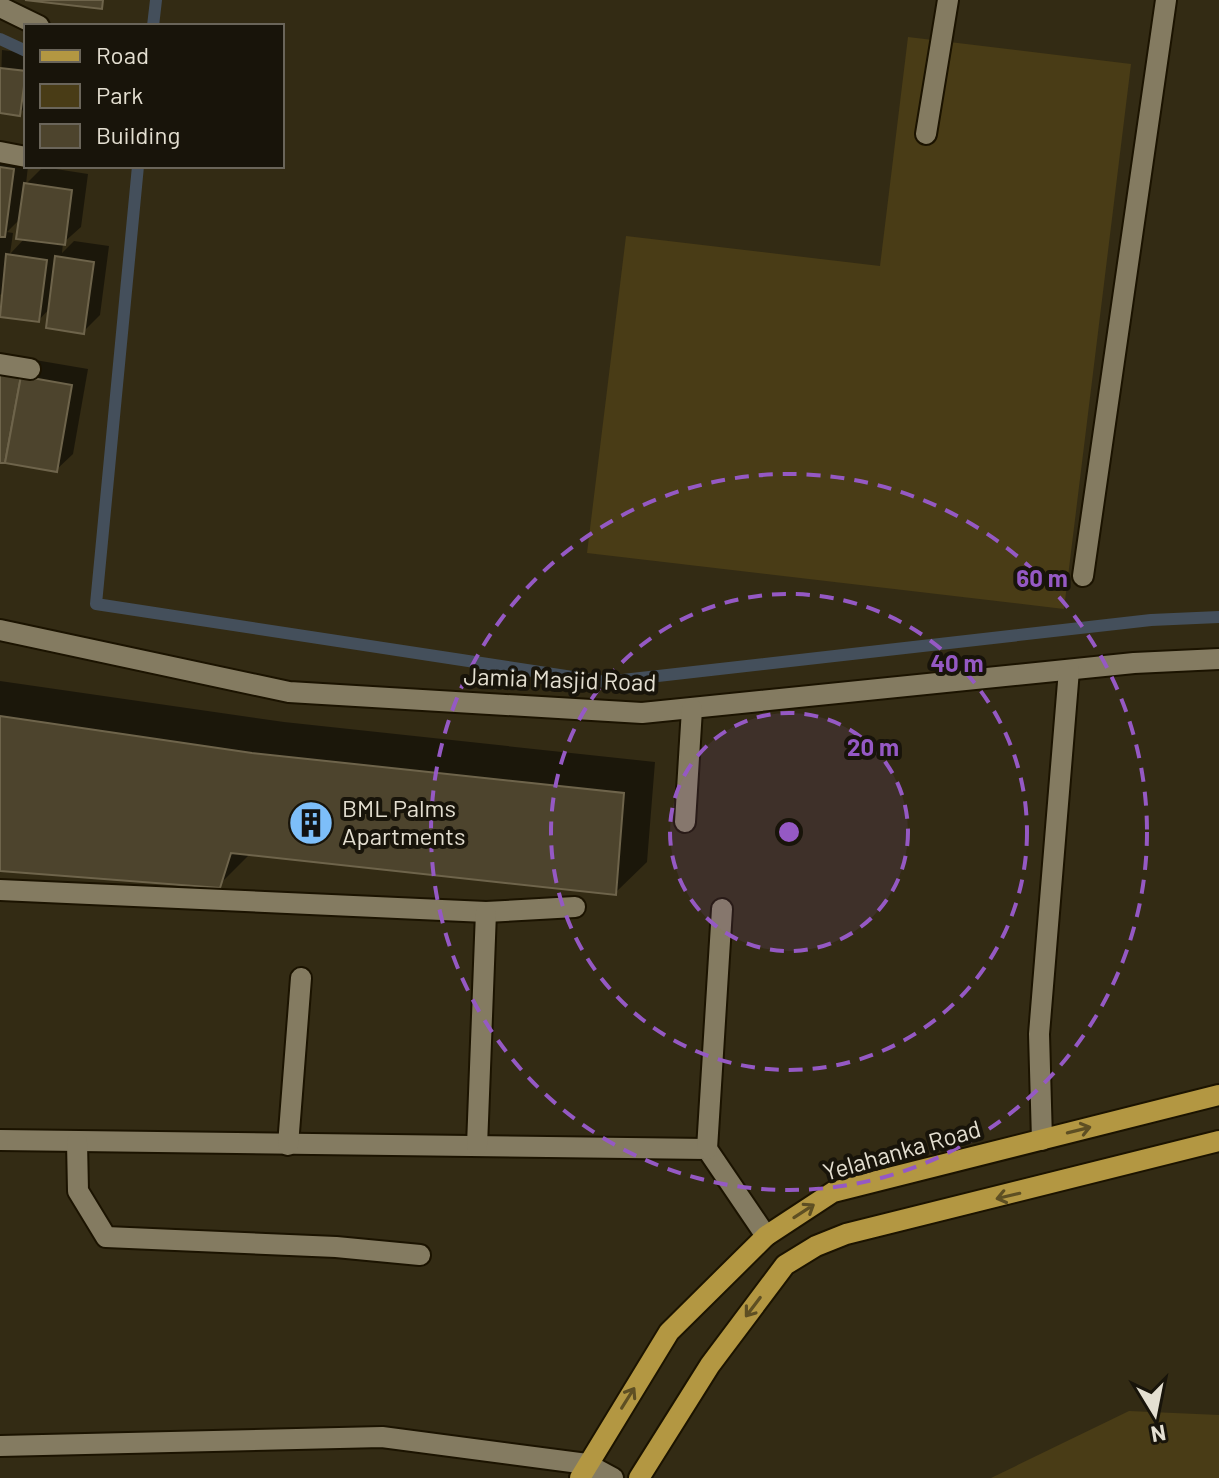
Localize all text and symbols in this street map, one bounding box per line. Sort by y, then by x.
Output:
legend [24,24,284,168]
text: Road [96,40,149,69]
text: Park [96,80,143,109]
text: Building [96,120,180,149]
text: 60 m [1016,563,1068,592]
text: 40 m [930,648,984,677]
street label: Jamia Masjid Road [463,661,657,696]
text: 20 m [847,732,899,761]
place label: BML Palms Apartments [342,793,466,850]
building icon: BML Palms Apartments [287,799,335,847]
centre of rings [775,818,803,846]
street label: Yelahanka Road [819,1113,984,1186]
one-way arrow [1066,1122,1092,1137]
one-way arrow [996,1189,1021,1204]
one-way arrow [793,1203,815,1219]
one-way arrow [745,1296,762,1318]
north arrow [1115,1374,1195,1454]
one-way arrow [620,1387,636,1410]
text: N [1149,1421,1168,1449]

